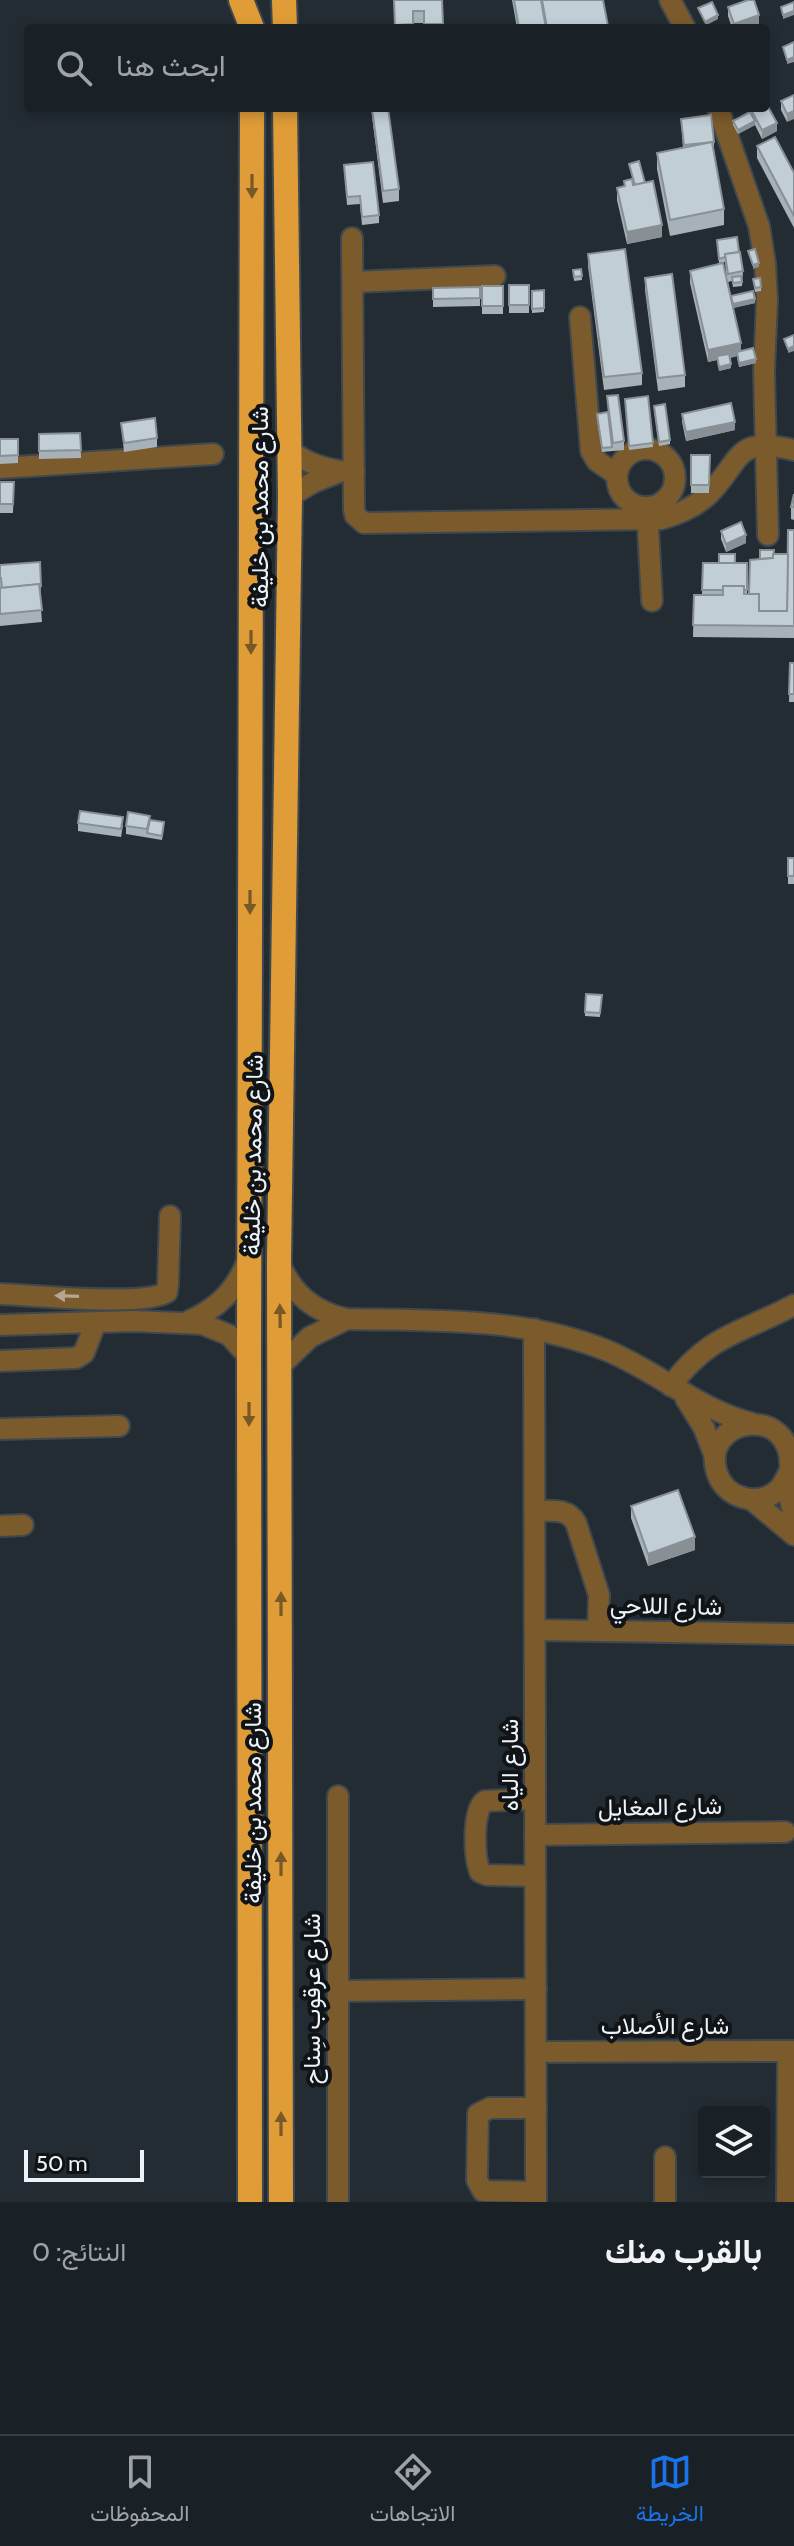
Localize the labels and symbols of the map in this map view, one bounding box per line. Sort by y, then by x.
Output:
one-way arrow [246,174,258,199]
street label: شارع محمد بن خليفة [245,406,276,608]
one-way arrow [245,630,257,655]
one-way arrow [244,890,256,915]
street label: شارع محمد بن خليفة [236,1054,271,1256]
one-way arrow [54,1290,79,1303]
one-way arrow [274,1303,286,1328]
one-way arrow [243,1402,255,1427]
street label: شارع اللاحي [610,1590,722,1626]
one-way arrow [275,1591,287,1616]
street label: شارع محمد بن خليفة [238,1702,269,1904]
street label: شارع الياه [495,1719,526,1811]
street label: شارع المغايل [598,1791,722,1824]
one-way arrow [275,1851,287,1876]
street label: شارع عرقوب سِناح [297,1913,328,2085]
street label: شارع الأصلاب [601,2011,729,2042]
one-way arrow [275,2111,287,2136]
scale bar [24,2146,144,2182]

